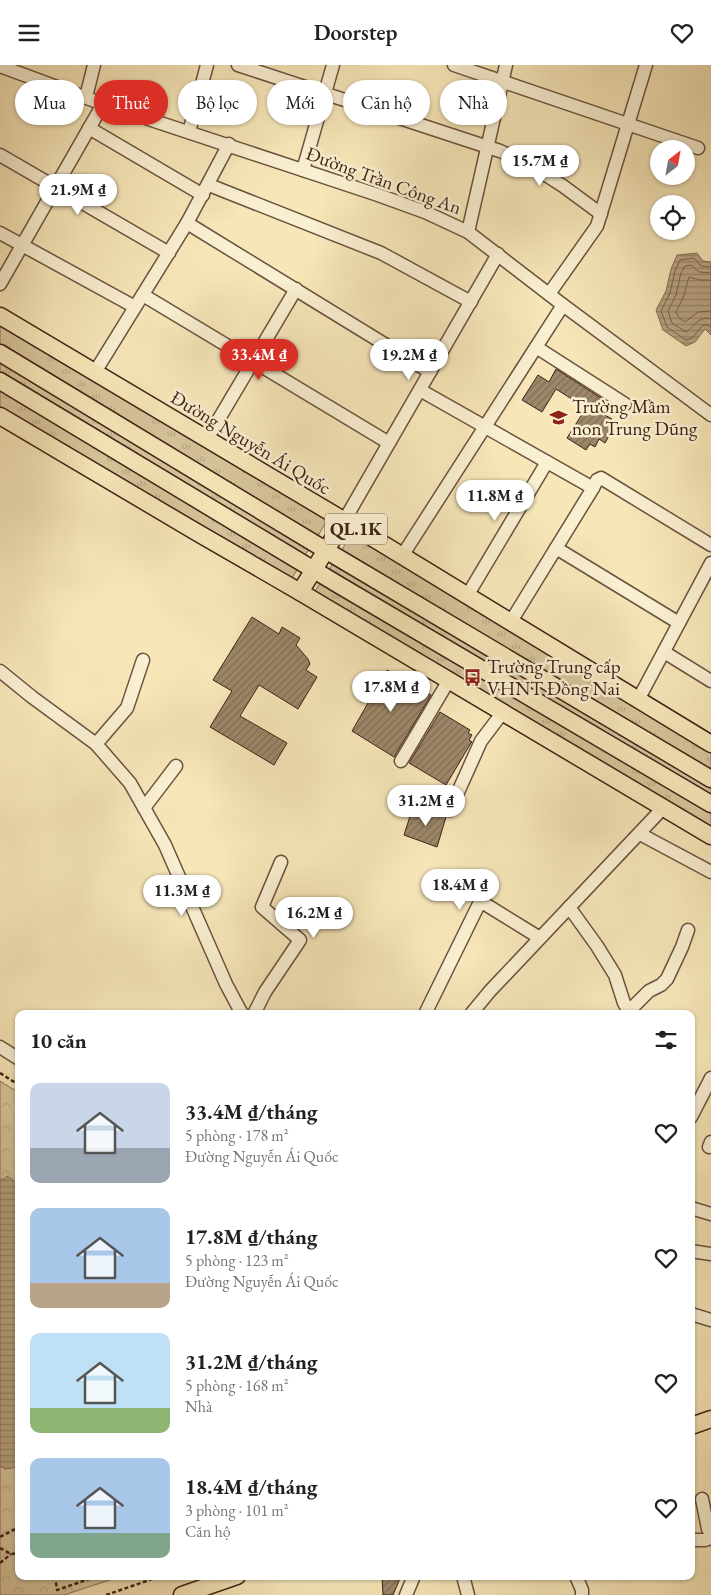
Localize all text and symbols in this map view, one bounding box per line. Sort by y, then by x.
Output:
text: Doorstep [314,18,397,47]
icon: menu [15,19,43,47]
icon: heart [668,19,696,47]
chip: Mua [15,80,84,125]
chip: Thuê [94,80,168,125]
chip: Bộ lọc [178,80,257,125]
chip: Mới [267,80,333,125]
chip: Căn hộ [343,80,430,125]
chip: Nhà [440,80,507,125]
north arrow [650,140,695,185]
map controls [650,140,695,240]
street label: Đường Trần Công An [303,141,465,220]
pin: 15.7M ₫ [494,145,586,187]
text: 15.7M ₫ [512,150,568,171]
pin: 21.9M ₫ [32,173,124,216]
text: 21.9M ₫ [50,179,106,200]
button: locate [650,195,695,240]
pin: 33.4M ₫ [213,339,305,381]
pin: 19.2M ₫ [363,339,455,381]
text: 33.4M ₫ [231,344,287,365]
text: 19.2M ₫ [381,344,437,365]
street label: Đường Nguyễn Ái Quốc [166,385,336,500]
place label: Trường Mầm non Trung Dũng [572,394,698,441]
school or university icon: Trường Mầm non Trung Dũng [548,407,568,427]
pin: 11.8M ₫ [449,479,541,522]
text: 11.8M ₫ [467,485,523,506]
road number: QL.1K [325,513,387,544]
place label: Trường Trung cấp VHNT Đồng Nai [487,654,621,701]
bus stop icon: Trường Trung cấp VHNT Đồng Nai [463,667,483,687]
pin: 17.8M ₫ [345,671,437,713]
text: 17.8M ₫ [363,676,419,697]
pin: 31.2M ₫ [380,785,472,827]
text: 31.2M ₫ [398,790,454,811]
pin: 18.4M ₫ [414,869,506,911]
text: 18.4M ₫ [432,874,488,895]
pin: 11.3M ₫ [136,875,228,917]
text: 11.3M ₫ [154,880,210,901]
pin: 16.2M ₫ [268,897,360,939]
text: 16.2M ₫ [286,902,342,923]
icon: filters [652,1026,680,1054]
text: 10 căn [30,1027,87,1054]
text: 33.4M ₫/tháng [185,1098,317,1125]
icon: home [70,1103,130,1163]
icon: heart [652,1119,680,1147]
text: 5 phòng · 178 m² [185,1125,289,1146]
text: Đường Nguyễn Ái Quốc [185,1146,339,1167]
text: 17.8M ₫/tháng [185,1223,317,1250]
icon: home [70,1228,130,1288]
icon: heart [652,1244,680,1272]
text: 5 phòng · 123 m² [185,1250,289,1271]
text: Đường Nguyễn Ái Quốc [185,1271,339,1292]
text: 31.2M ₫/tháng [185,1348,317,1375]
icon: home [70,1353,130,1413]
icon: heart [652,1369,680,1397]
text: 5 phòng · 168 m² [185,1375,289,1396]
text: Nhà [185,1396,212,1417]
text: 18.4M ₫/tháng [185,1473,317,1500]
icon: home [70,1478,130,1538]
icon: heart [652,1494,680,1522]
text: 3 phòng · 101 m² [185,1500,289,1521]
text: Căn hộ [185,1521,231,1542]

